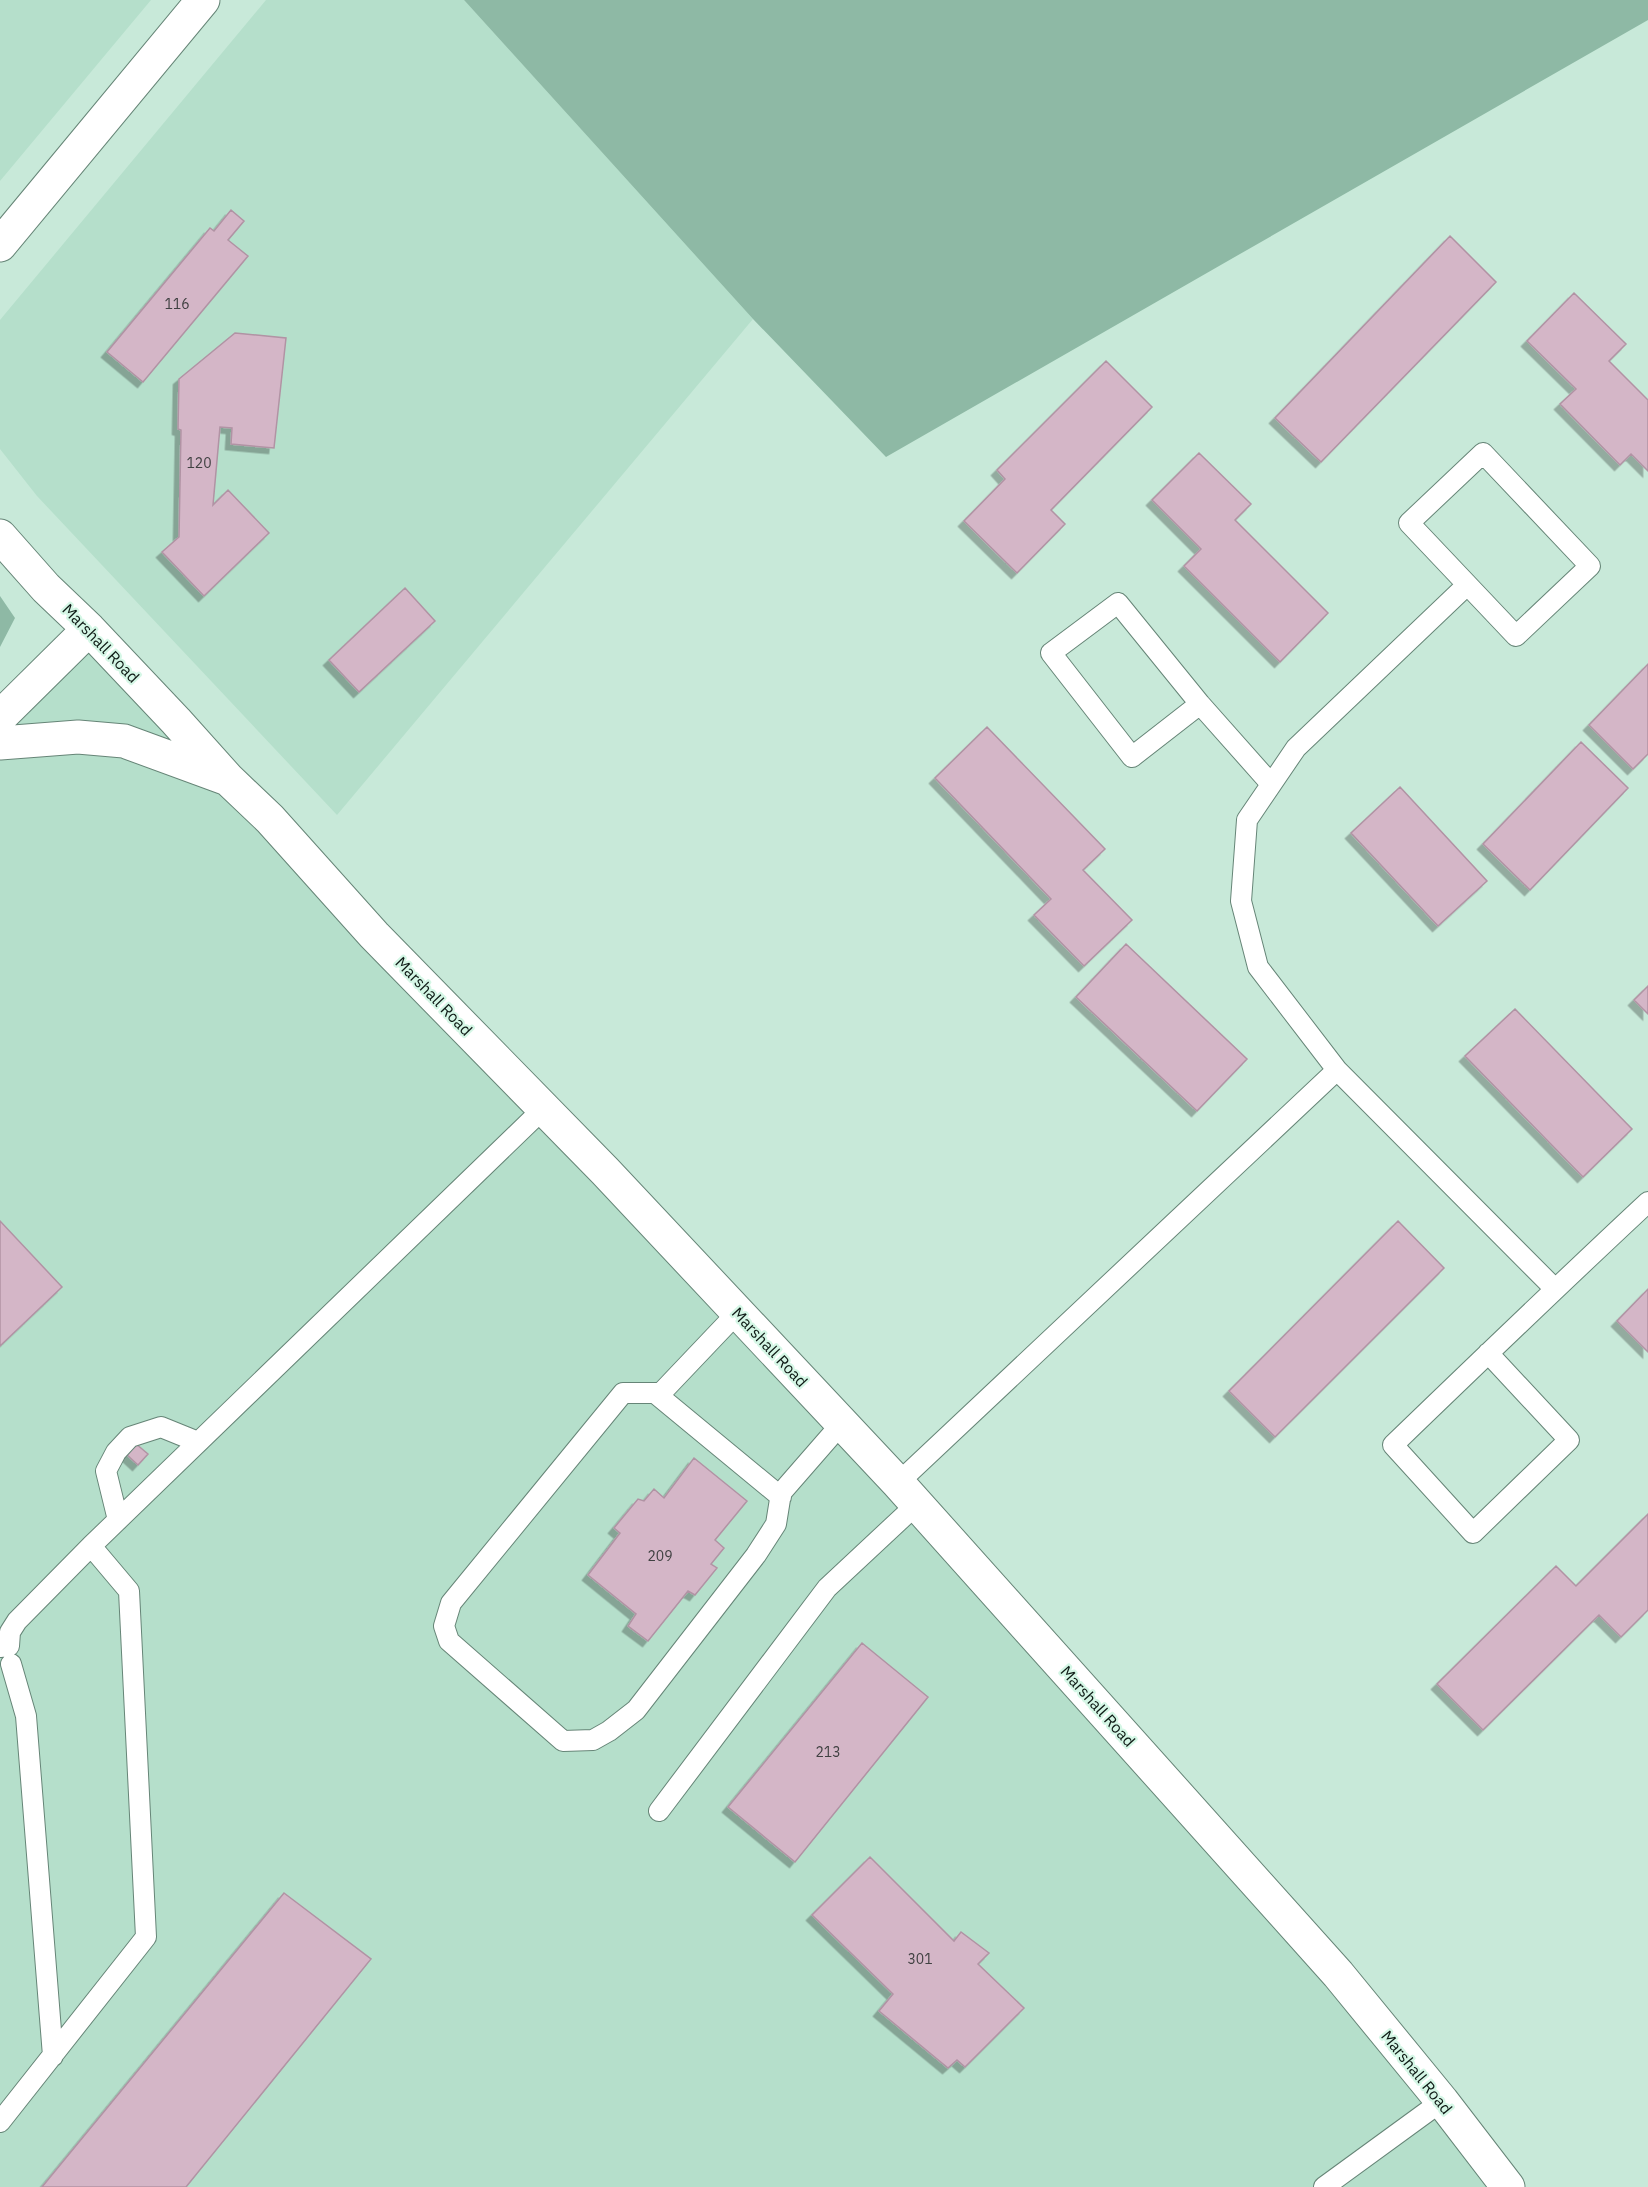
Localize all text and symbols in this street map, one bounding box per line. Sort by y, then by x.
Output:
house number: 116 [164,295,190,313]
house number: 120 [186,454,212,472]
street label: Marshall Road [58,599,144,687]
street label: Marshall Road [391,952,477,1040]
street label: Marshall Road [728,1303,812,1391]
house number: 209 [647,1547,673,1565]
street label: Marshall Road [1056,1661,1140,1751]
house number: 213 [815,1743,841,1761]
house number: 301 [907,1950,933,1968]
street label: Marshall Road [1377,2026,1457,2118]

